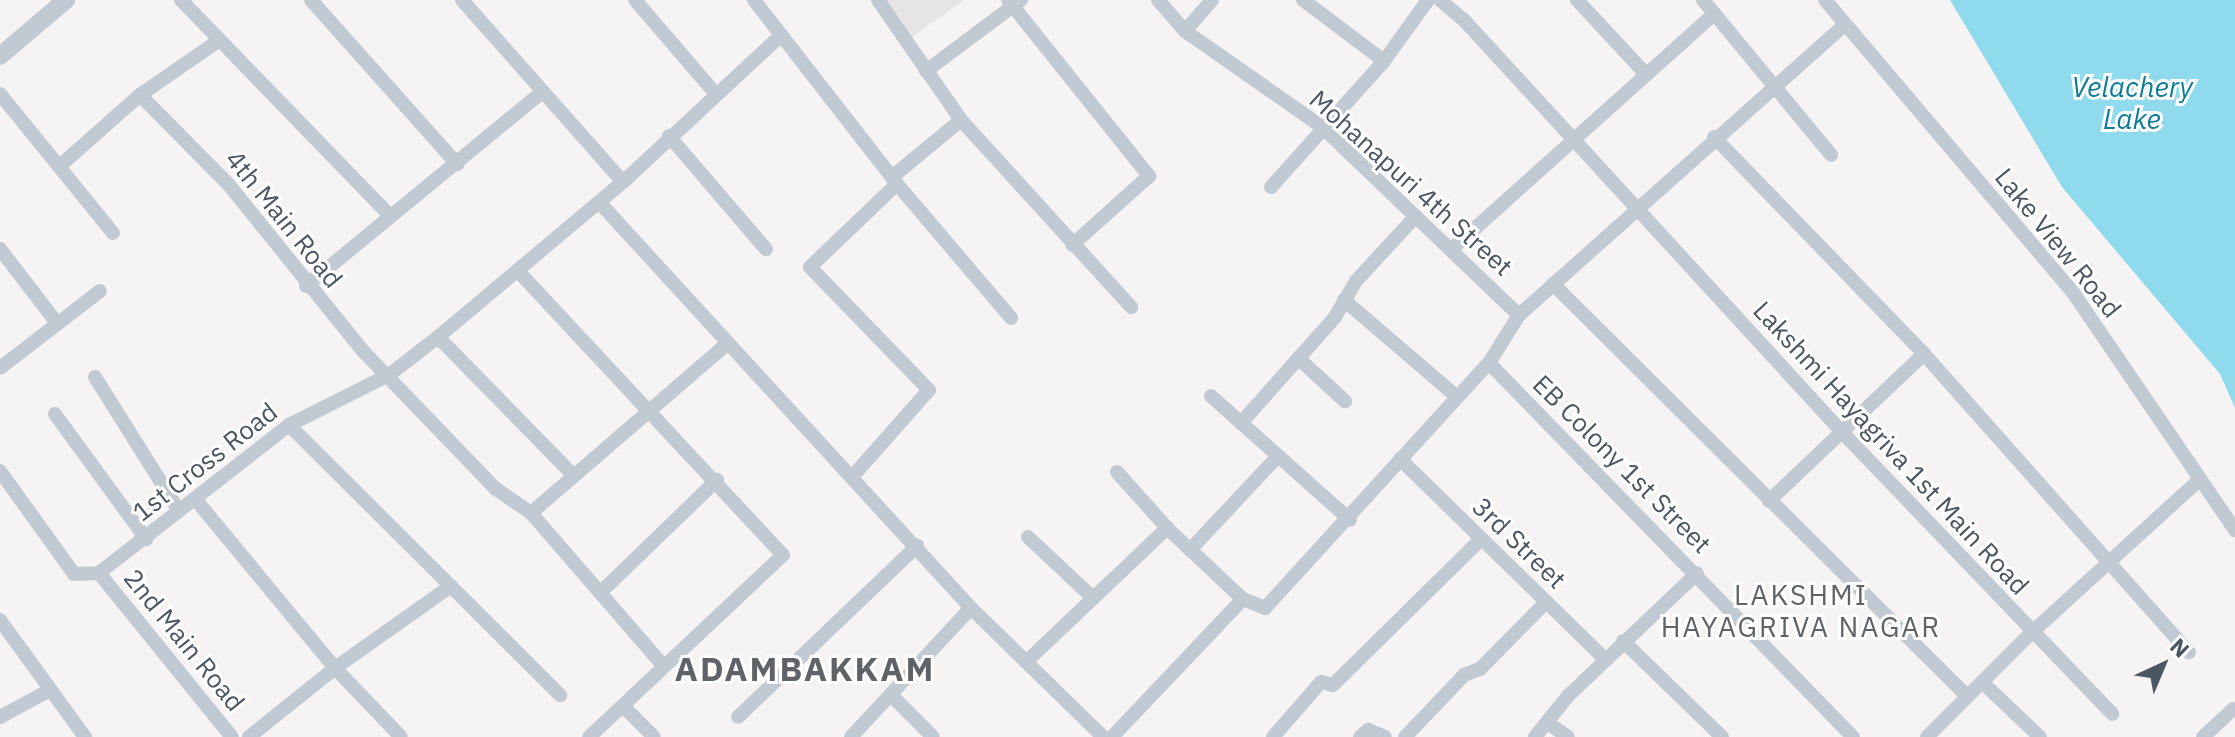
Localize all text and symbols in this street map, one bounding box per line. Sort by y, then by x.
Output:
water label: Velachery Lake [2071,70,2193,136]
street label: Mohanapuri 4th Street [1303,84,1519,282]
street label: 4th Main Road [219,144,349,294]
street label: Lake View Road [1988,162,2128,324]
street label: Lakshmi Hayagriva 1st Main Road [1747,295,2035,601]
street label: EB Colony 1st Street [1526,368,1718,560]
street label: 1st Cross Road [127,396,283,528]
street label: 3rd Street [1466,491,1572,595]
street label: 2nd Main Road [117,563,251,717]
district label: LAKSHMI HAYAGRIVA NAGAR [1661,578,1941,644]
north arrow [2123,625,2203,705]
text: N [2164,631,2196,663]
district label: ADAMBAKKAM [675,649,935,689]

